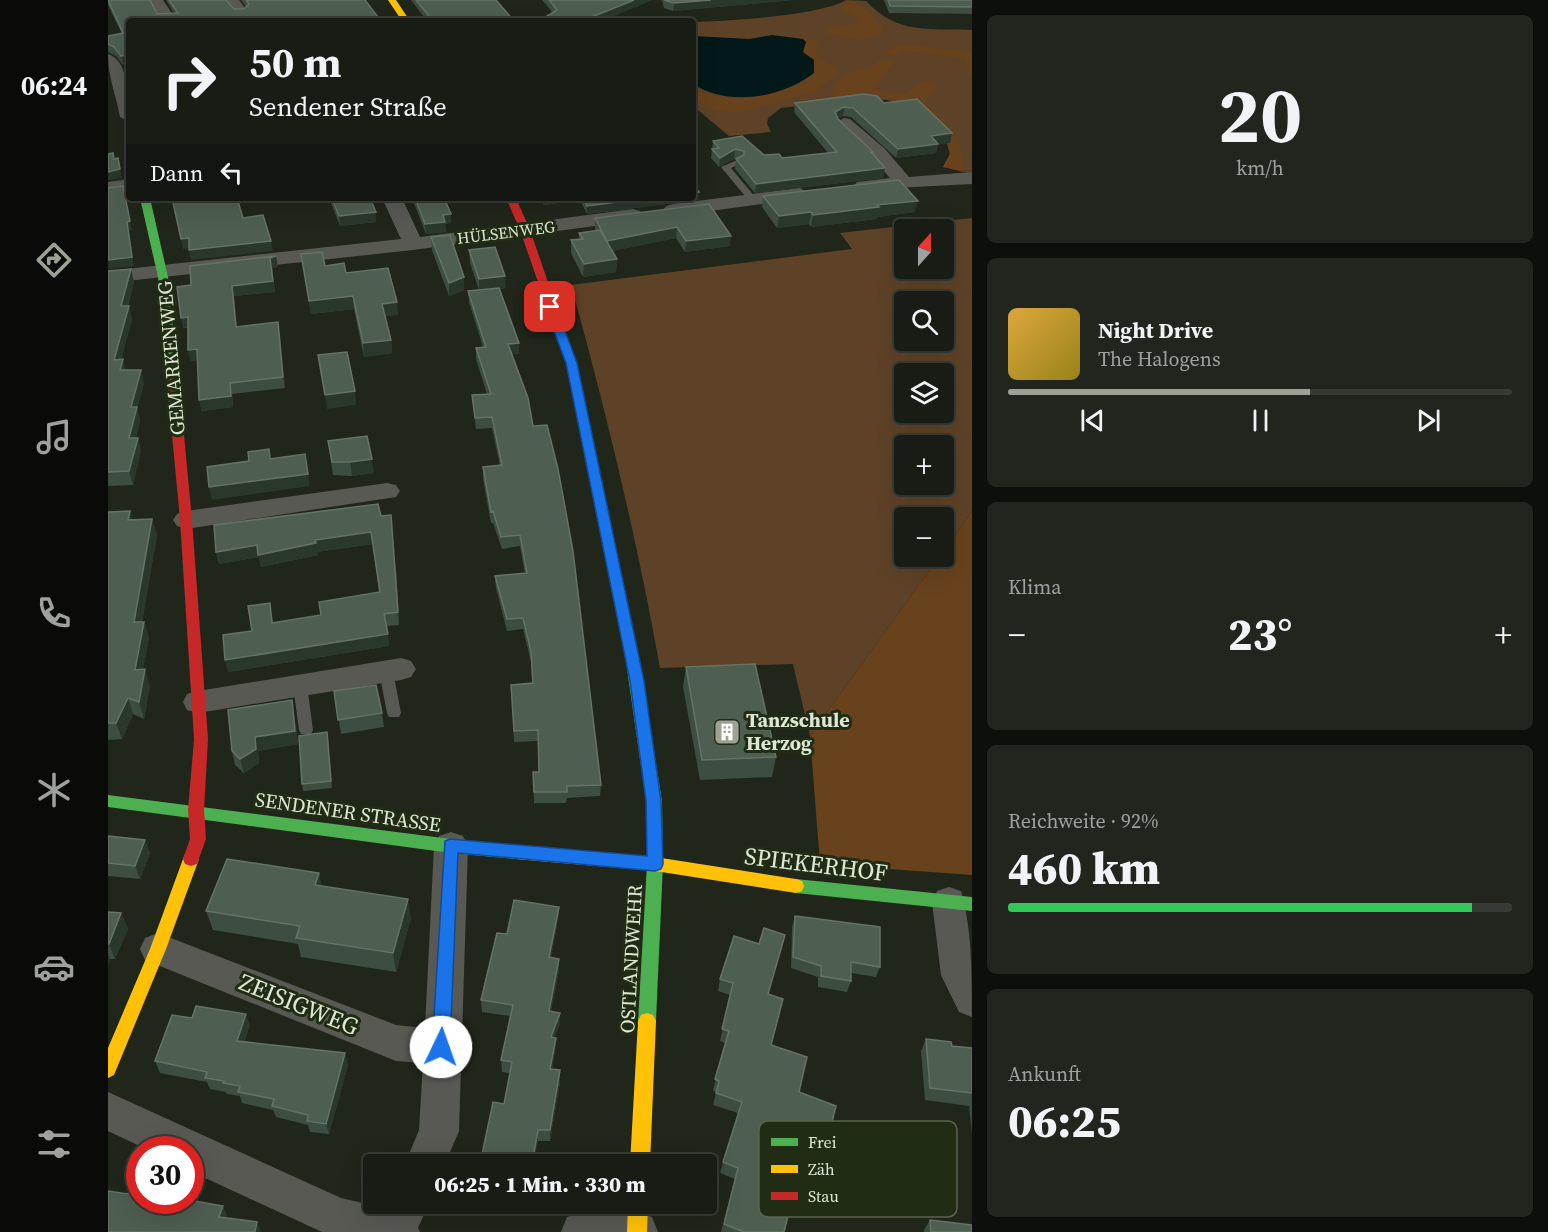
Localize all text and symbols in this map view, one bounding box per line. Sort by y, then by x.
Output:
text: 50 m [249,33,342,91]
icon: right [150,42,228,120]
text: 20 [1218,61,1302,168]
text: 06:24 [21,67,87,104]
text: Sendener Straße [249,88,447,125]
text: km/h [1236,154,1284,182]
icon: left [215,156,248,189]
text: Dann [150,158,203,188]
street label: HÜLSENWEG [456,215,556,249]
north arrow [894,219,954,279]
map controls [894,219,954,567]
icon: directions [33,239,75,281]
street label: GEMARKENWEG [150,279,192,436]
pin [524,281,575,332]
icon: arrive [533,290,566,323]
button: search [894,291,954,351]
text: Night Drive [1098,315,1213,345]
text: The Halogens [1098,345,1221,373]
button: layers [894,363,954,423]
icon: previous [1076,404,1109,437]
icon: pause [1244,404,1277,437]
icon: next [1412,404,1445,437]
icon: music [33,416,75,458]
button: + [894,435,954,495]
button: − [894,507,954,567]
text: Klima [1008,573,1061,601]
icon: phone [33,592,75,634]
text: 23° [1228,603,1292,665]
text: − [1008,612,1026,657]
text: + [1494,612,1512,657]
place label: Tanzschule Herzog [746,706,850,757]
building icon: Tanzschule Herzog [712,717,742,747]
icon: climate [33,769,75,811]
street label: SENDENER STRASSE [253,785,443,839]
text: Reichweite · 92% [1008,807,1159,835]
text: 460 km [1008,837,1160,899]
street label: SPIEKERHOF [742,839,890,889]
street label: OSTLANDWEHR [613,884,649,1034]
icon: car [33,946,75,988]
street label: ZEISIGWEG [234,965,364,1043]
position arrow [409,1015,473,1079]
text: Ankunft [1008,1060,1081,1088]
text: 06:25 [1008,1090,1121,1152]
legend [759,1121,957,1217]
icon: filters [33,1123,75,1165]
text: Frei [808,1131,837,1153]
speed limit sign: 30 [126,1136,204,1214]
text: Zäh [808,1158,835,1180]
text: 06:25 · 1 Min. · 330 m [434,1169,646,1199]
text: Stau [808,1185,839,1207]

